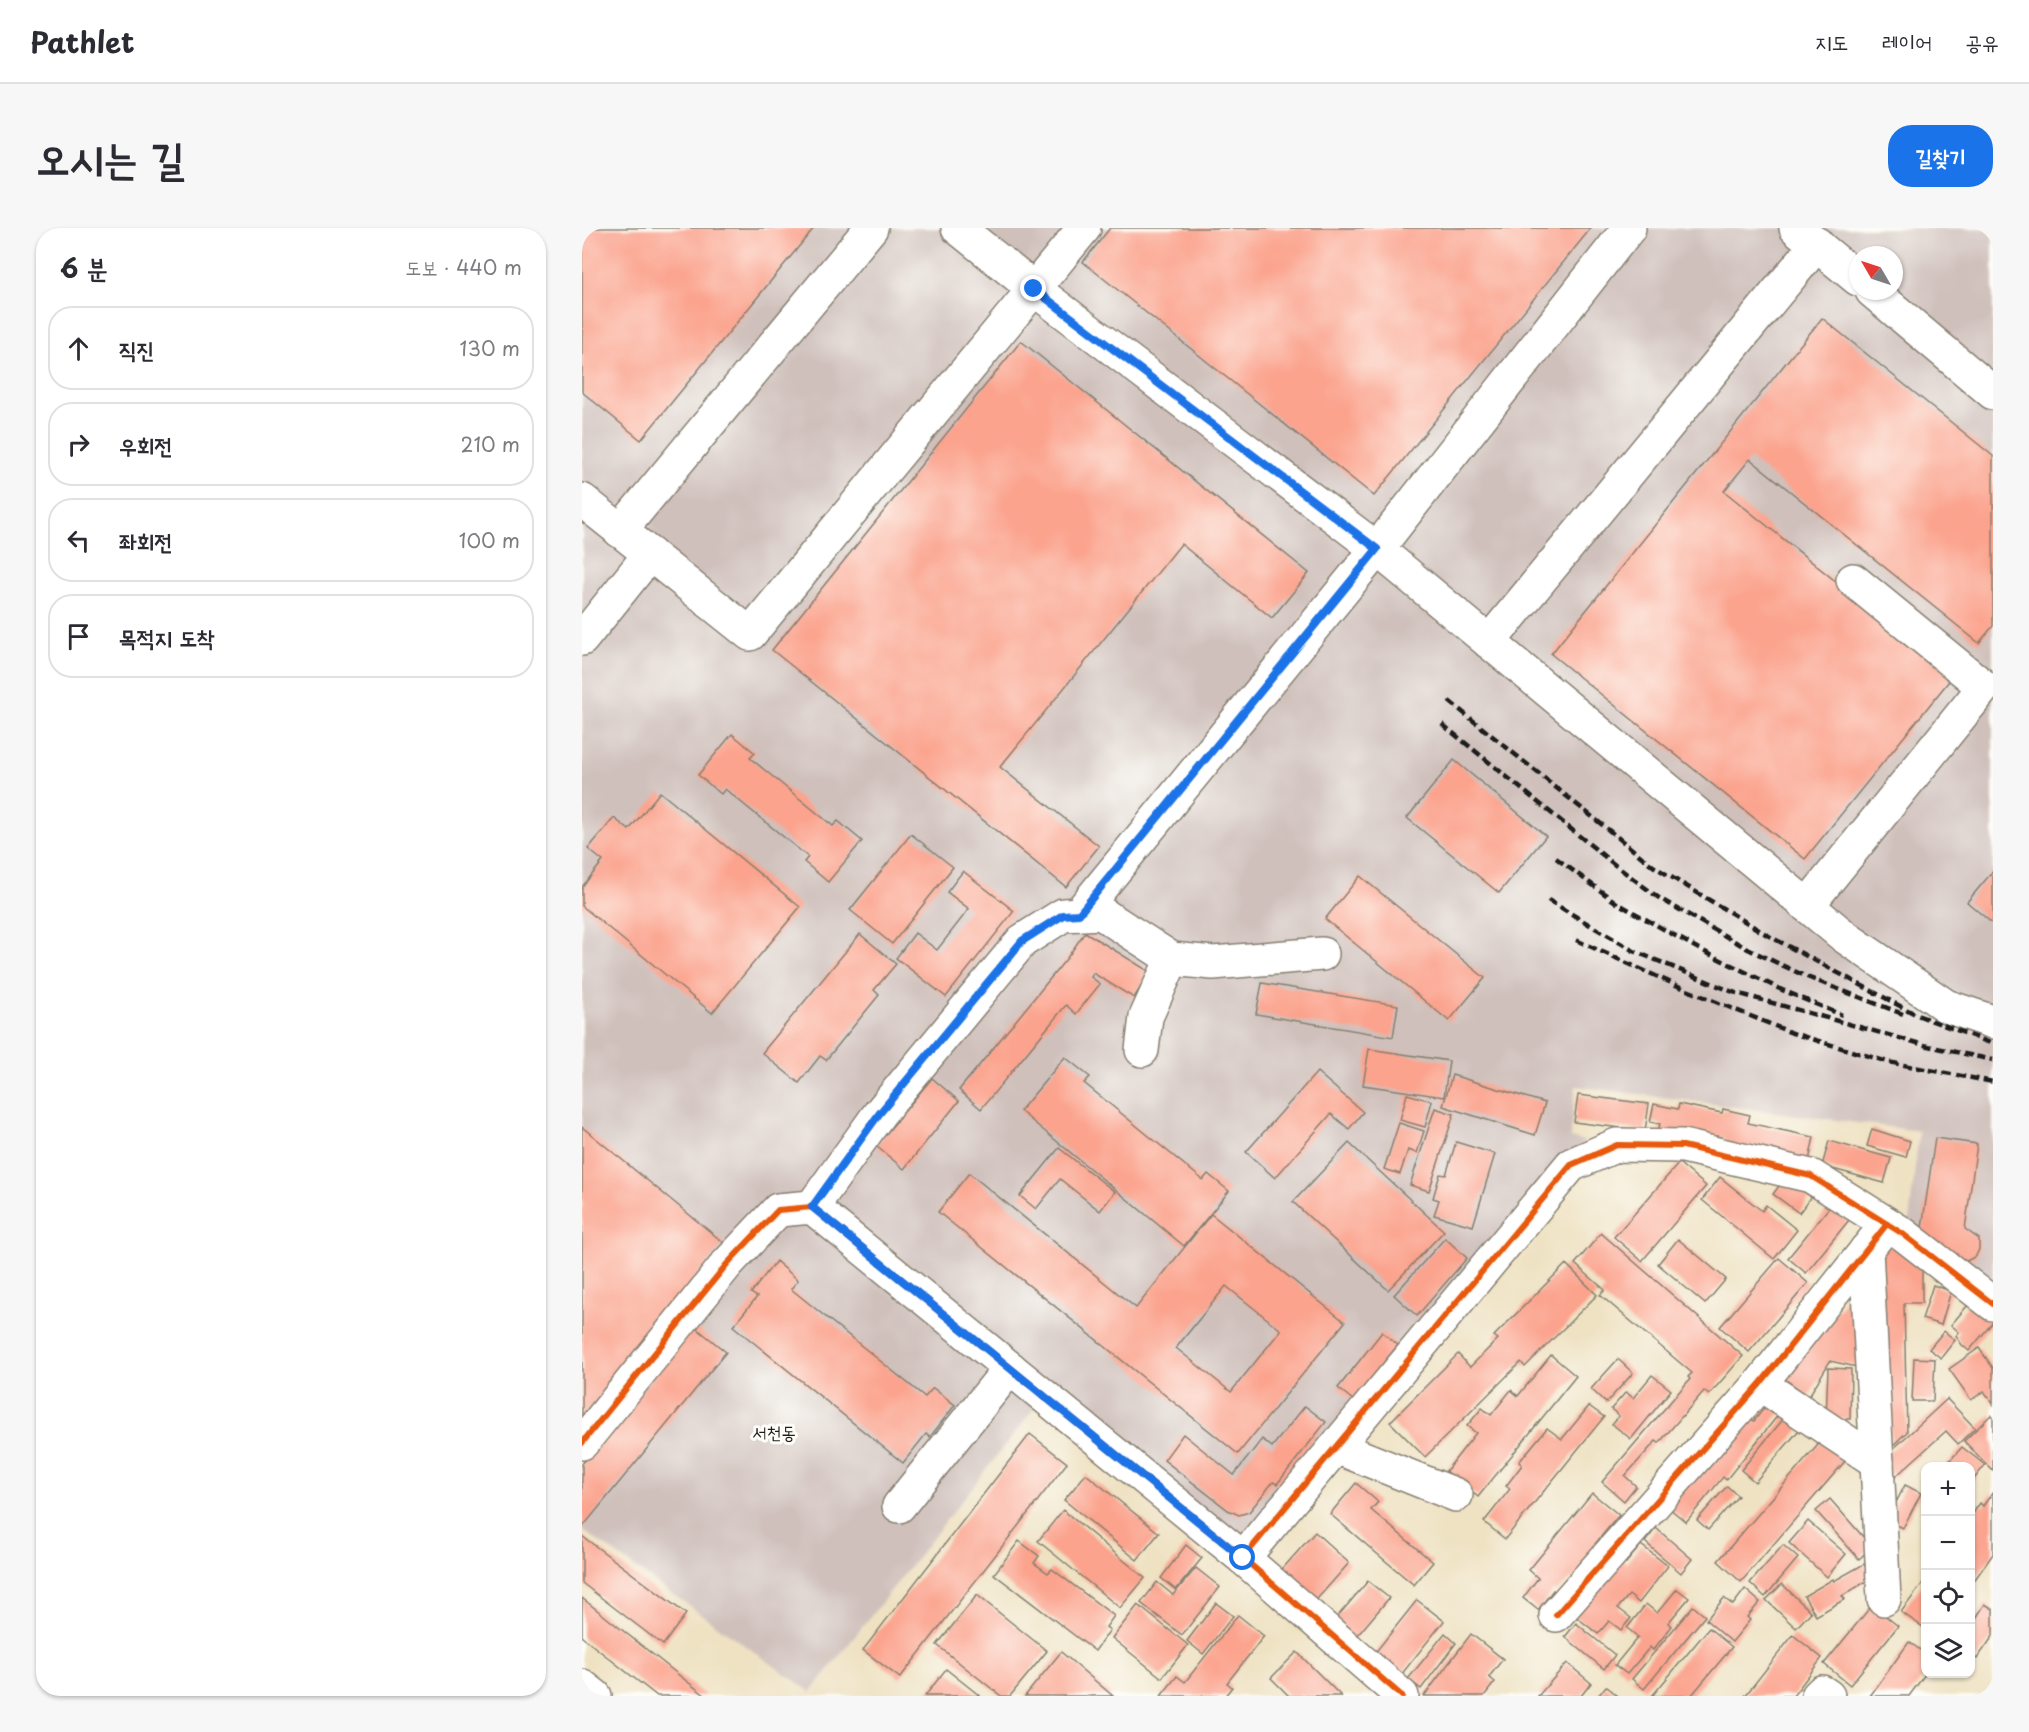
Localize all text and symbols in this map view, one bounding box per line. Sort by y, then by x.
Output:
text: Pathlet [30,20,134,63]
text: 지도 [1815,25,1849,57]
text: 레이어 [1882,25,1932,57]
text: 공유 [1965,25,1999,57]
text: 오시는 길 [36,125,185,188]
button: 길찾기 [1888,125,1993,187]
north arrow [1849,246,1903,300]
text: 6 분 [60,248,108,287]
text: 도보 · 440 m [405,252,522,282]
route end [1020,275,1046,301]
icon: ahead [62,332,95,365]
text: 직진 [119,332,154,365]
text: 130 m [460,333,520,363]
icon: right [62,428,95,461]
text: 우회전 [119,428,172,461]
text: 210 m [461,429,520,459]
icon: left [62,524,95,557]
text: 좌회전 [119,524,172,557]
text: 100 m [459,525,520,555]
icon: arrive [62,620,95,653]
text: 목적지 도착 [119,620,215,653]
district label: 서천동 [752,1418,796,1445]
map controls [1921,1462,1975,1678]
button: + [1921,1462,1975,1516]
button: − [1921,1516,1975,1570]
route start [1229,1544,1255,1570]
button: locate [1921,1570,1975,1624]
button: layers [1921,1624,1975,1678]

